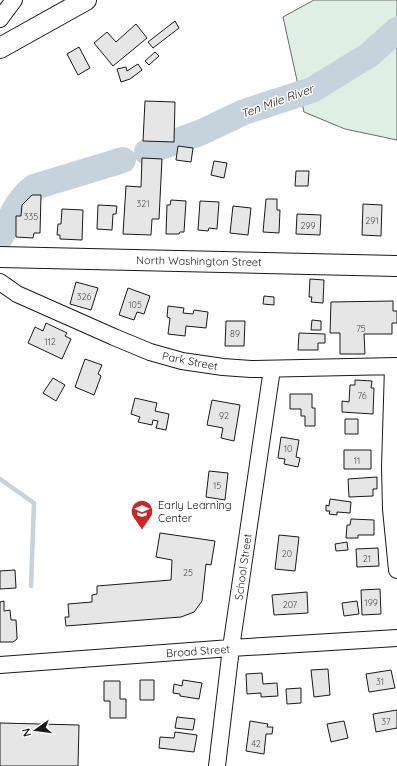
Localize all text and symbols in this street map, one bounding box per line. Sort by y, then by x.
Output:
water label: Ten Mile River [239,80,317,121]
house number: 321 [136,198,150,209]
house number: 335 [24,211,38,222]
house number: 291 [365,215,379,226]
house number: 299 [300,220,316,231]
street label: North Washington Street [136,253,262,269]
house number: 326 [77,291,91,302]
house number: 105 [128,299,142,310]
house number: 75 [356,323,366,334]
house number: 89 [230,328,240,339]
house number: 112 [44,336,56,347]
street label: Park Street [161,349,219,373]
house number: 76 [357,390,367,401]
house number: 92 [219,410,229,421]
house number: 10 [284,443,292,454]
house number: 11 [354,455,360,466]
house number: 15 [213,480,221,491]
school or university icon: Early Learning Center [129,498,155,531]
place label: Early Learning Center [158,498,232,525]
street label: School Street [231,533,255,601]
house number: 20 [282,548,292,559]
house number: 21 [363,553,371,564]
house number: 25 [183,567,193,578]
house number: 199 [364,597,378,608]
house number: 207 [283,599,298,610]
street label: Broad Street [165,642,231,660]
house number: 31 [376,676,384,687]
north arrow [16,710,56,750]
house number: 37 [381,716,391,727]
text: N [19,727,34,738]
house number: 42 [251,738,261,749]

